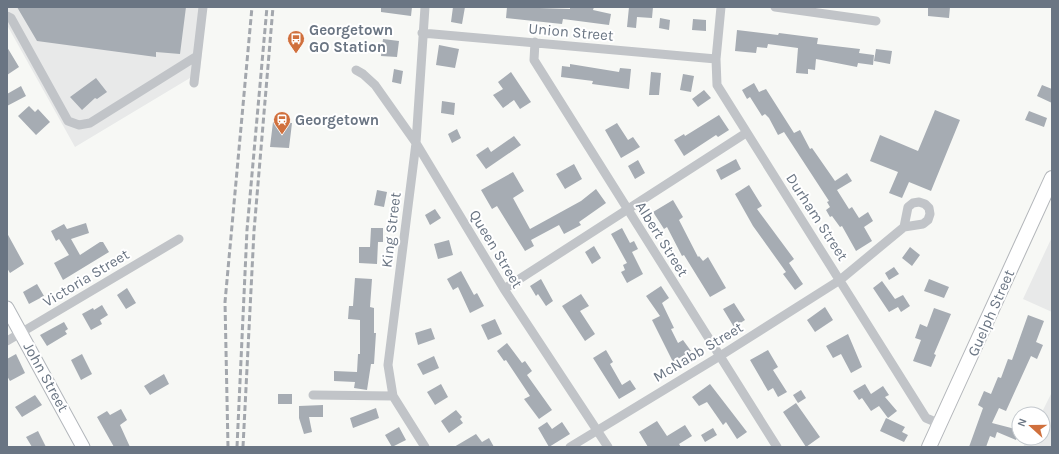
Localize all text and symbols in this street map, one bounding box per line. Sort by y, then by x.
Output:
street label: Union Street [528,19,615,45]
place label: Georgetown GO Station [309,21,393,56]
bus stop icon: Georgetown GO Station [286,29,306,54]
station icon: Georgetown [272,110,292,135]
place label: Georgetown [295,111,379,129]
street label: Durham Street [782,170,852,264]
street label: King Street [377,191,405,269]
street label: Albert Street [632,198,692,280]
street label: Queen Street [466,207,527,292]
street label: Victoria Street [40,245,133,311]
street label: Guelph Street [964,266,1018,359]
street label: McNabb Street [650,318,746,386]
street label: John Street [19,339,73,415]
north arrow [1011,406,1051,446]
text: N [1015,417,1030,429]

